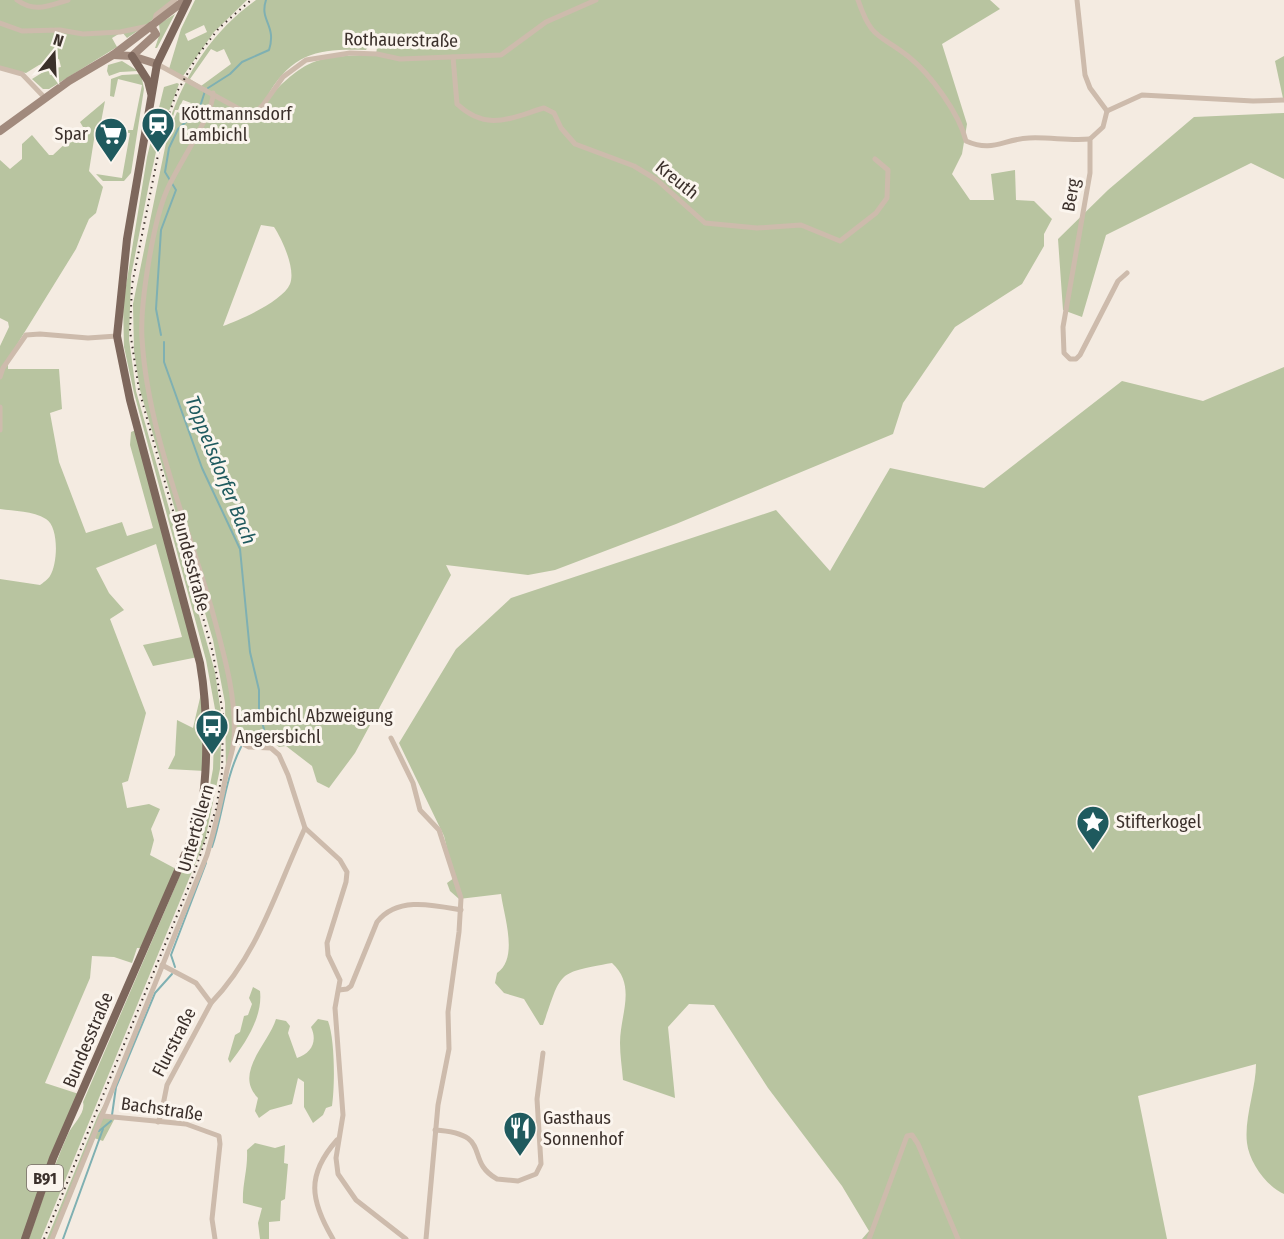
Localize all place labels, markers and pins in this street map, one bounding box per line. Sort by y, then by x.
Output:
place label: Köttmannsdorf Lambichl [181,103,293,146]
station icon: Köttmannsdorf Lambichl [140,106,176,153]
supermarket icon: Spar [93,116,129,163]
place label: Spar [55,123,89,145]
place label: Lambichl Abzweigung Angersbichl [235,705,393,748]
bus stop icon: Lambichl Abzweigung Angersbichl [194,708,230,755]
place icon: Stifterkogel [1075,804,1111,851]
place label: Stifterkogel [1116,811,1201,833]
place label: Gasthaus Sonnenhof [543,1107,625,1150]
restaurant icon: Gasthaus Sonnenhof [502,1110,538,1157]

